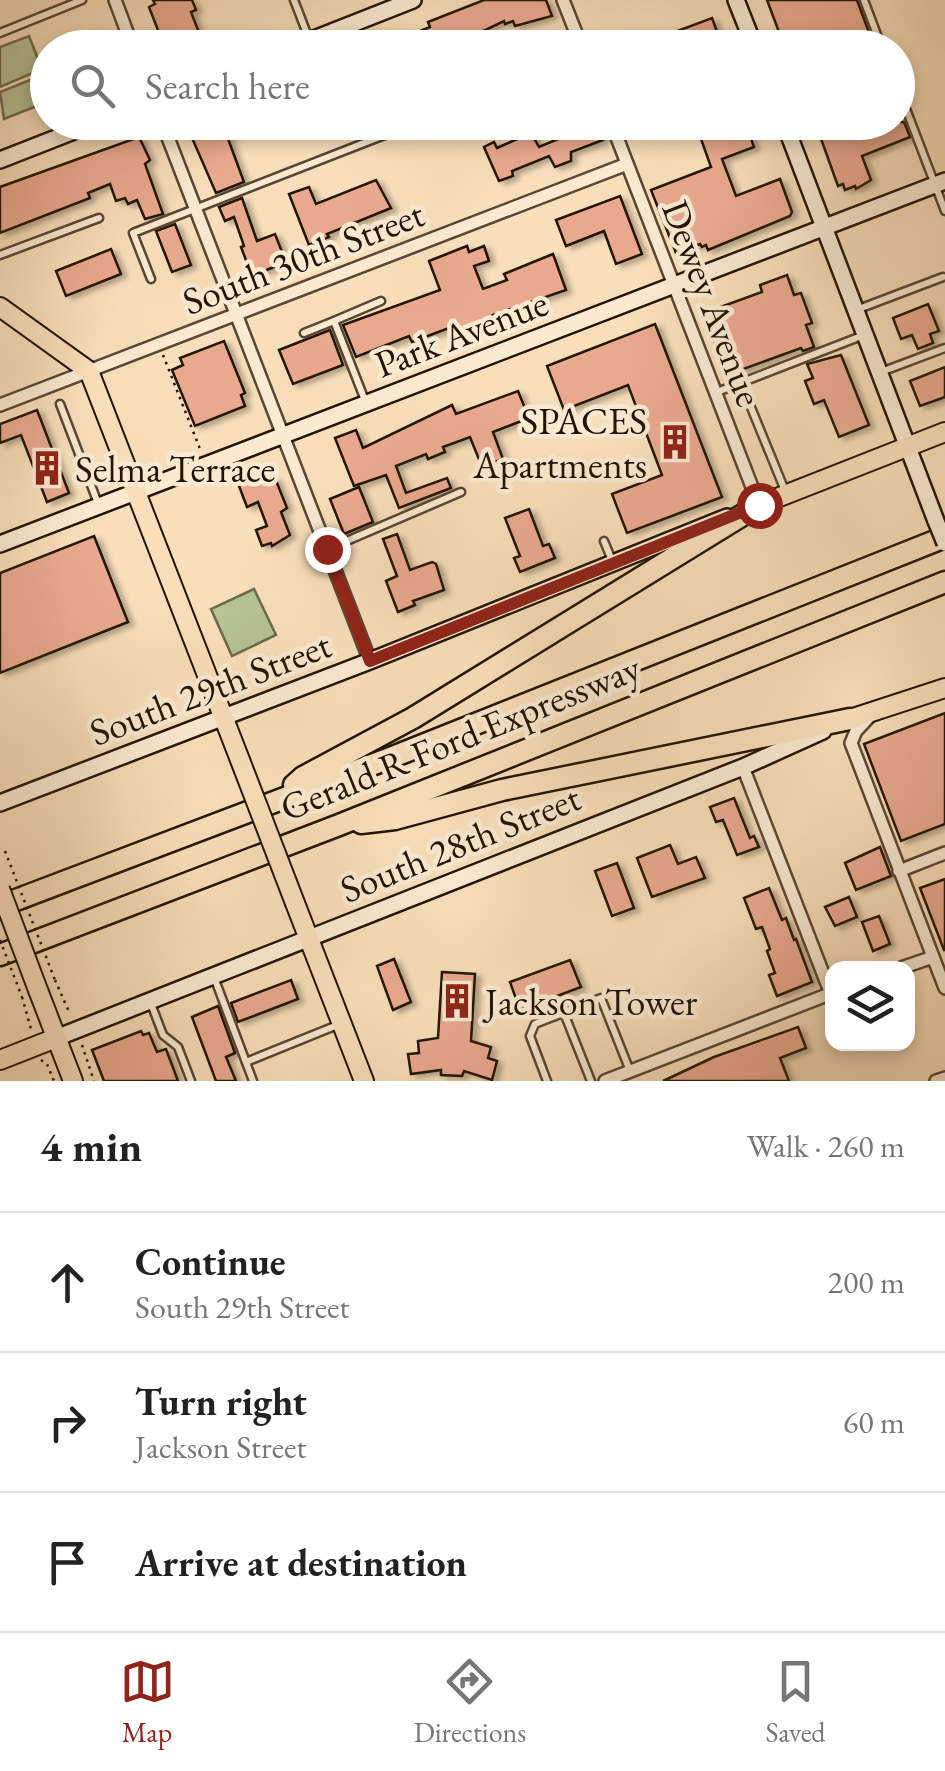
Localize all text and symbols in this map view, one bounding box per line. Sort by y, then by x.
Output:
search box [30,30,915,140]
icon: search [65,58,120,113]
text: Search here [145,61,310,110]
street label: South 30th Street [175,188,431,326]
street label: Dewey Avenue [651,193,775,413]
street label: Park Avenue [368,278,554,388]
place label: SPACES Apartments [472,396,647,489]
building icon: SPACES Apartments [656,423,694,461]
place label: Selma Terrace [75,444,275,493]
building icon: Selma Terrace [28,449,66,487]
route start [737,483,783,529]
route end [305,527,351,573]
street label: South 29th Street [82,619,338,757]
street label: Gerald R Ford Expressway [273,642,648,832]
street label: South 28th Street [333,773,587,913]
map controls [825,961,915,1051]
button: layers [825,961,915,1051]
place label: Jackson Tower [482,977,698,1026]
building icon: Jackson Tower [438,982,476,1020]
text: 4 min [40,1119,142,1174]
text: Walk · 260 m [747,1125,905,1167]
text: Continue [135,1237,286,1286]
icon: ahead [40,1255,95,1310]
text: 200 m [828,1261,905,1303]
text: South 29th Street [135,1286,349,1328]
text: Turn right [135,1377,307,1426]
icon: right [40,1395,95,1450]
text: 60 m [843,1401,905,1443]
text: Jackson Street [135,1426,306,1468]
icon: arrive [40,1535,95,1590]
text: Arrive at destination [135,1538,467,1587]
tab: Map [120,1654,175,1750]
tab: Directions [414,1654,526,1750]
tab: Saved [765,1654,825,1750]

